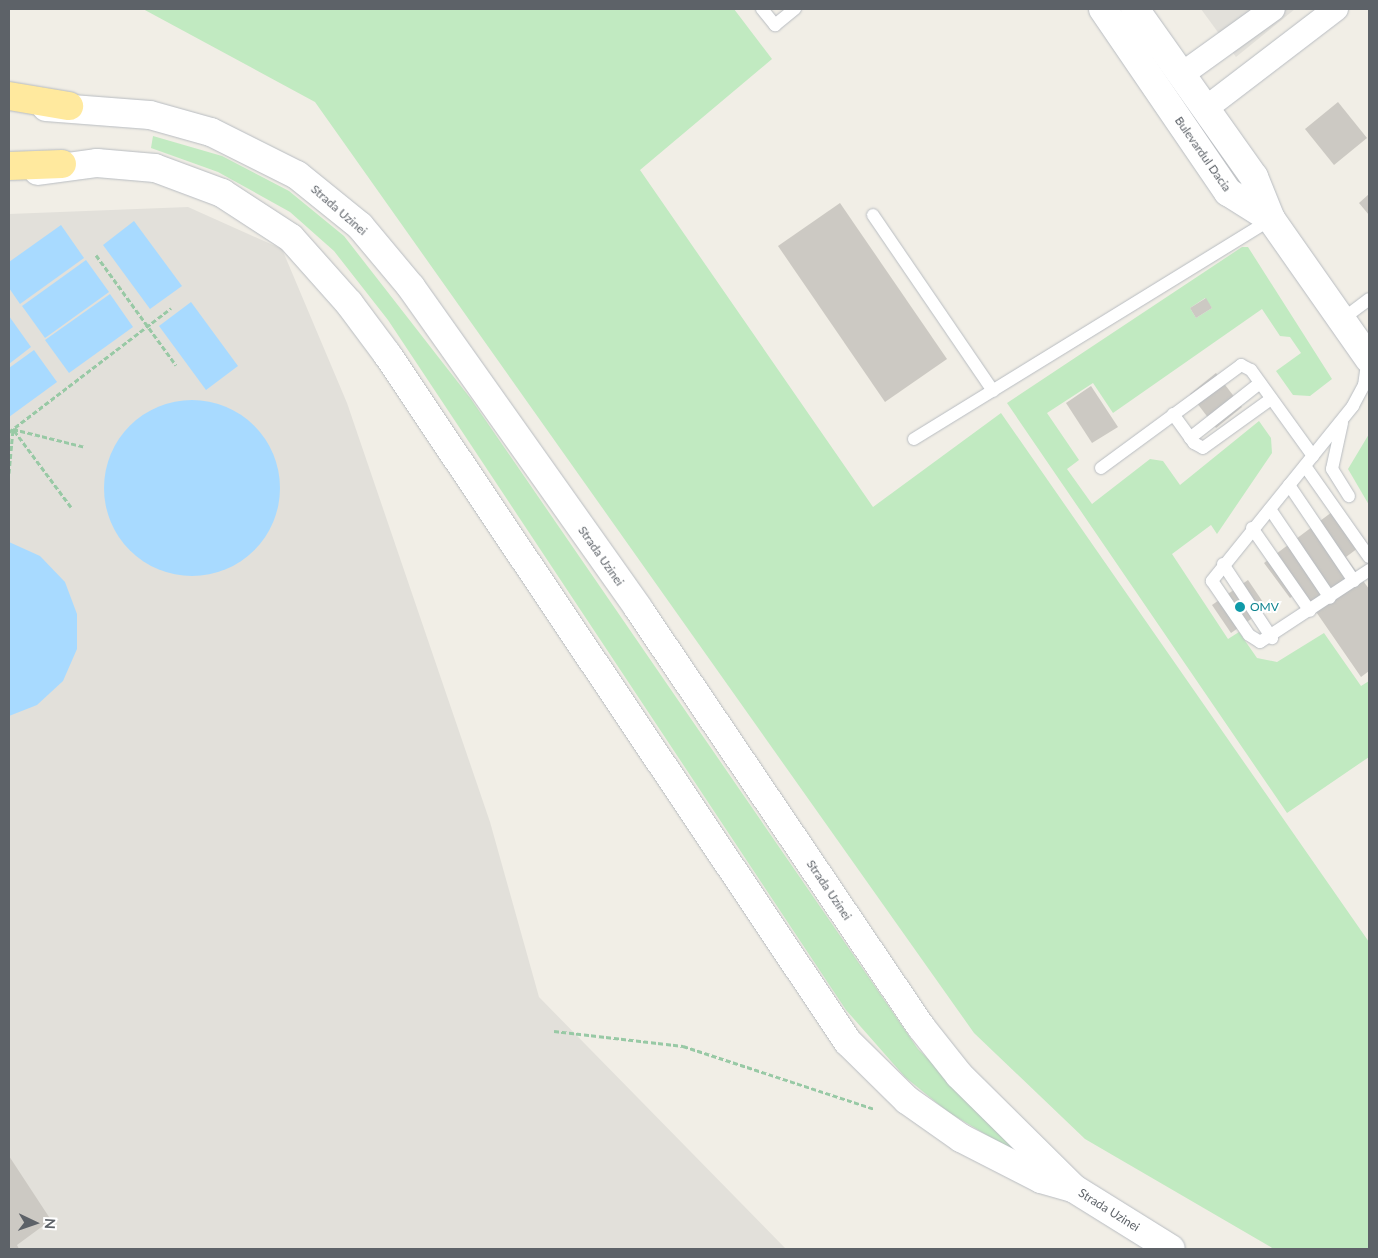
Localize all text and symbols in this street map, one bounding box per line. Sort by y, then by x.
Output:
street label: Bulevardul Dacia [1172,114,1234,194]
street label: Strada Uzinei [308,182,370,238]
street label: Strada Uzinei [575,523,627,589]
place label: OMV [1250,600,1279,614]
marker: OMV [1234,601,1246,613]
street label: Strada Uzinei [804,857,854,923]
street label: Strada Uzinei [1076,1186,1142,1234]
north arrow [10,1198,60,1248]
text: N [42,1218,59,1230]

